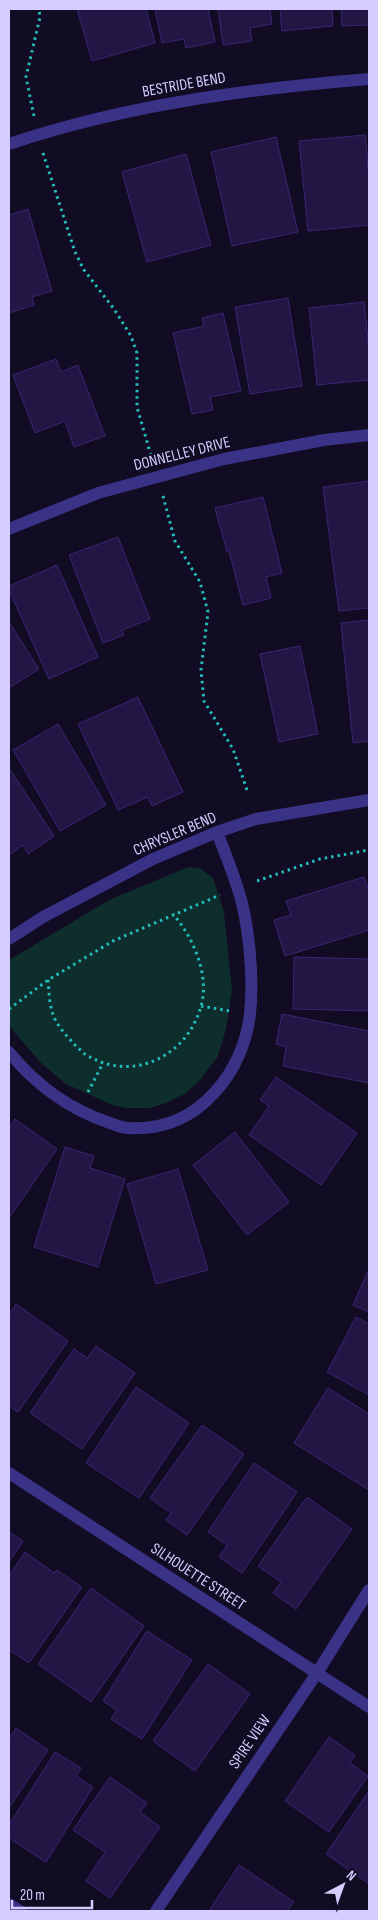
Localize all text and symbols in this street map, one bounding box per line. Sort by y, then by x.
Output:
street label: BESTRIDE BEND [141,68,227,102]
street label: DONNELLEY DRIVE [132,433,232,475]
street label: CHRYSLER BEND [130,808,220,860]
street label: SILHOUETTE STREET [147,1539,249,1615]
street label: SPIRE VIEW [225,1711,275,1773]
north arrow [318,1860,368,1910]
text: N [343,1867,360,1884]
scale bar [12,1878,92,1910]
text: 20 m [20,1886,45,1905]

